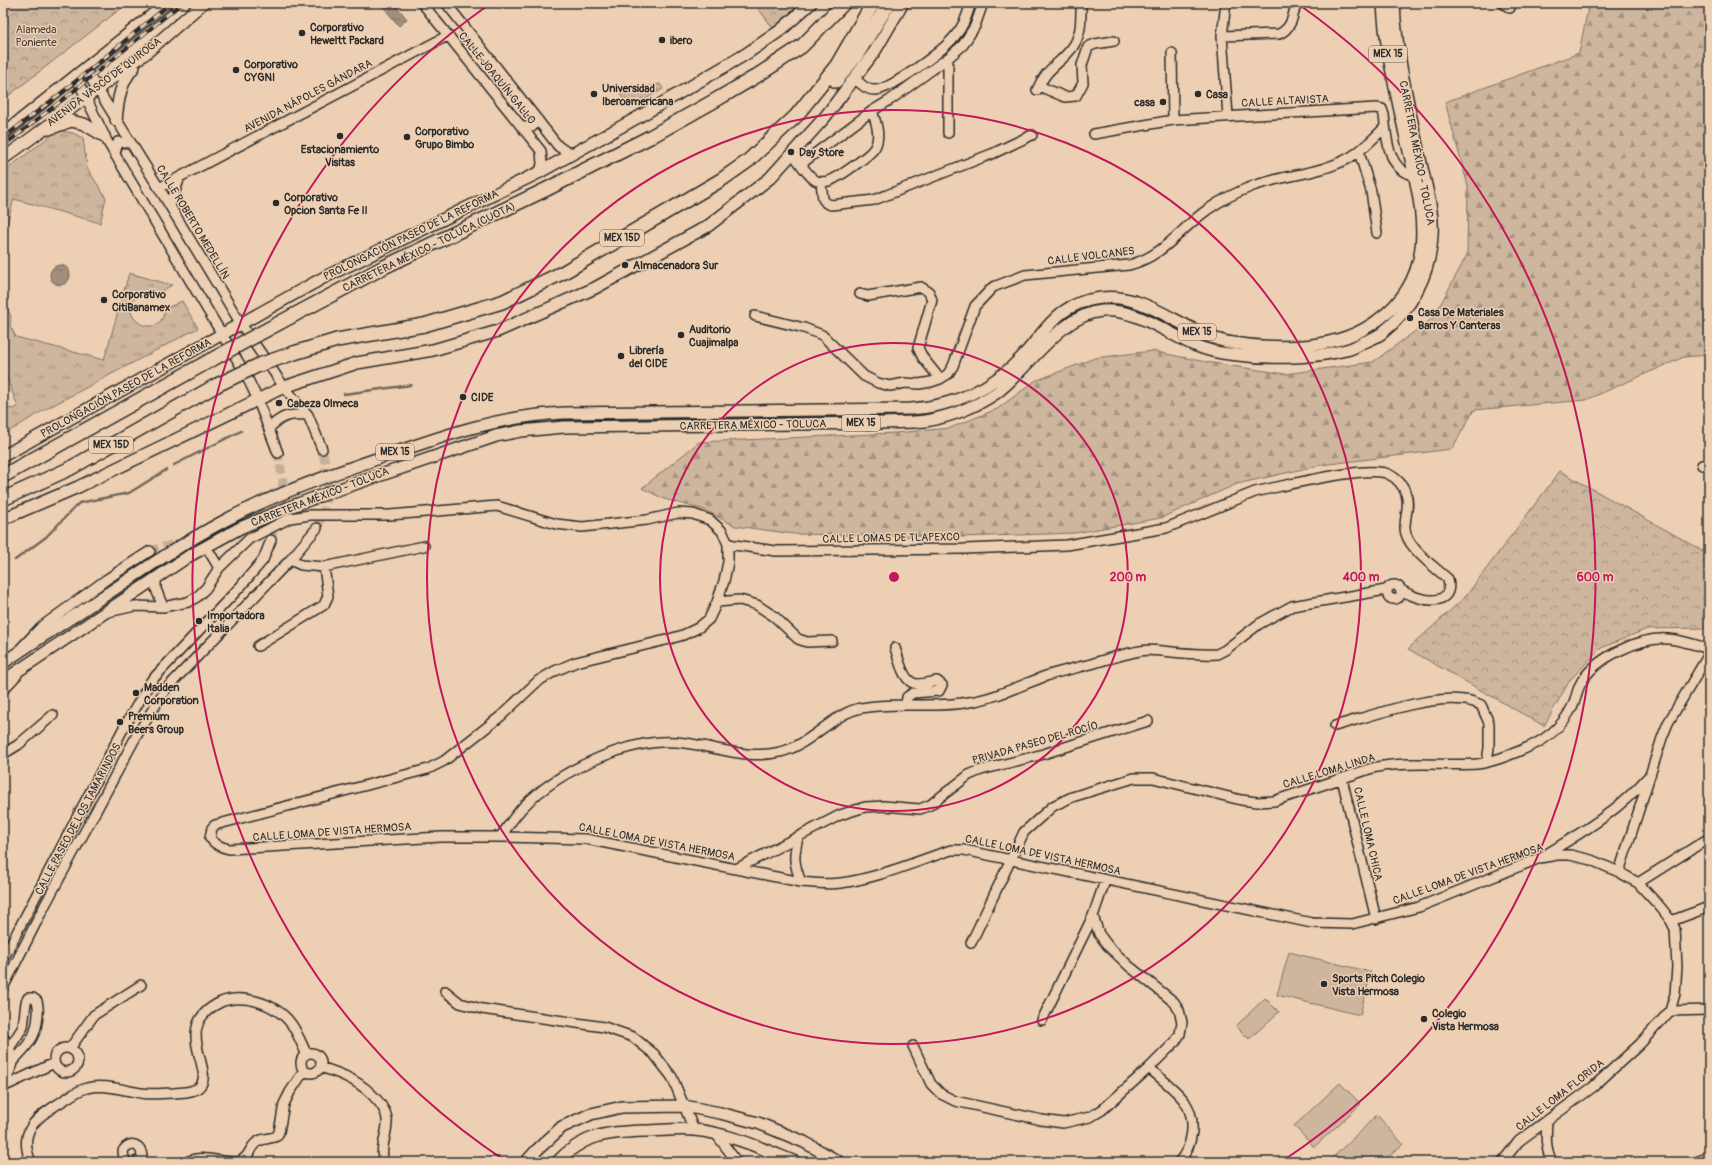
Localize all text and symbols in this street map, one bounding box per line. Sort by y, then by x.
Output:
place label: Corporativo Heweltt Packard [310,21,384,47]
park label: Alameda Poniente [15,23,57,49]
marker: Corporativo Heweltt Packard [297,28,307,38]
street label: CALLE JOAQUÍN GALLO [456,29,538,127]
place label: ibero [670,34,692,47]
street label: AVENIDA VASCO DE QUIROGA [44,35,164,129]
marker: ibero [657,35,667,45]
road number: MEX 15 [1369,46,1407,62]
street label: AVENIDA NÁPOLES GÁNDARA [242,57,374,135]
place label: Corporativo CYGNI [244,58,298,84]
marker: Corporativo CYGNI [231,65,241,75]
street label: CARRETERA MÉXICO - TOLUCA [1397,80,1437,226]
place label: Universidad Iberoamericana [602,82,673,108]
place label: Casa [1206,88,1228,101]
marker: Universidad Iberoamericana [589,89,599,99]
marker: Casa [1193,89,1203,99]
street label: CALLE ALTAVISTA [1241,92,1329,110]
place label: casa [1133,96,1155,109]
marker: casa [1158,97,1168,107]
place label: Corporativo Grupo Bimbo [415,125,474,151]
marker: Estacionamiento Visitas [335,131,345,141]
marker: Corporativo Grupo Bimbo [402,132,412,142]
place label: Estacionamiento Visitas [301,143,379,169]
place label: Day Store [799,146,845,159]
marker: Day Store [786,147,796,157]
street label: CALLE ROBERTO MEDELLÍN [154,163,232,281]
street label: PROLONGACIÓN PASEO DE LA REFORMA [321,186,501,283]
place label: Corporativo Opcion Santa Fe II [284,191,368,217]
marker: Corporativo Opcion Santa Fe II [271,198,281,208]
street label: CARRETERA MÉXICO - TOLUCA (CUOTA) [341,199,517,295]
road number: MEX 15D [600,230,644,246]
street label: CALLE VOLCANES [1047,244,1135,268]
place label: Almacenadora Sur [633,259,719,272]
marker: Almacenadora Sur [620,260,630,270]
place label: Corporativo CitiBanamex [112,288,171,314]
marker: Corporativo CitiBanamex [99,295,109,305]
place label: Casa De Materiales Barros Y Canteras [1418,306,1504,332]
marker: Casa De Materiales Barros Y Canteras [1405,313,1415,323]
place label: Auditorio Cuajimalpa [689,323,738,349]
road number: MEX 15 [1178,324,1216,340]
marker: Auditorio Cuajimalpa [676,330,686,340]
street label: PROLONGACIÓN PASEO DE LA REFORMA [38,335,214,440]
place label: Librería del CIDE [629,344,668,370]
marker: Librería del CIDE [616,351,626,361]
place label: CIDE [471,391,494,404]
marker: CIDE [458,392,468,402]
place label: Cabeza Olmeca [287,397,358,410]
marker: Cabeza Olmeca [274,398,284,408]
road number: MEX 15 [842,415,880,431]
street label: CARRETERA MÉXICO - TOLUCA [679,417,827,433]
road number: MEX 15D [89,437,133,453]
road number: MEX 15 [376,444,414,460]
street label: CARRETERA MÉXICO - TOLUCA [249,465,391,529]
street label: CALLE LOMAS DE TLAPEXCO [822,530,960,546]
centre of rings [887,570,901,584]
text: 200 m [1110,570,1147,585]
text: 400 m [1342,570,1380,585]
text: 600 m [1577,570,1614,585]
place label: Importadora Italia [207,609,265,635]
marker: Importadora Italia [194,616,204,626]
place label: Madden Corporation [144,681,199,707]
marker: Madden Corporation [131,688,141,698]
place label: Premium Beers Group [128,710,184,736]
marker: Premium Beers Group [115,717,125,727]
street label: PRIVADA PASEO DEL ROCÍO [971,719,1099,767]
street label: CALLE PASEO DE LOS TAMARINDOS [32,741,124,897]
street label: CALLE LOMA LINDA [1281,751,1377,791]
street label: CALLE LOMA CHICA [1351,786,1385,882]
street label: CALLE LOMA DE VISTA HERMOSA [252,820,412,844]
street label: CALLE LOMA DE VISTA HERMOSA [578,820,736,864]
street label: CALLE LOMA DE VISTA HERMOSA [964,832,1122,878]
street label: CALLE LOMA DE VISTA HERMOSA [1391,841,1545,907]
place label: Sports Pitch Colegio Vista Hermosa [1332,972,1425,998]
marker: Sports Pitch Colegio Vista Hermosa [1319,979,1329,989]
place label: Colegio Vista Hermosa [1432,1007,1499,1033]
marker: Colegio Vista Hermosa [1419,1014,1429,1024]
street label: CALLE LOMA FLORIDA [1513,1057,1607,1133]

